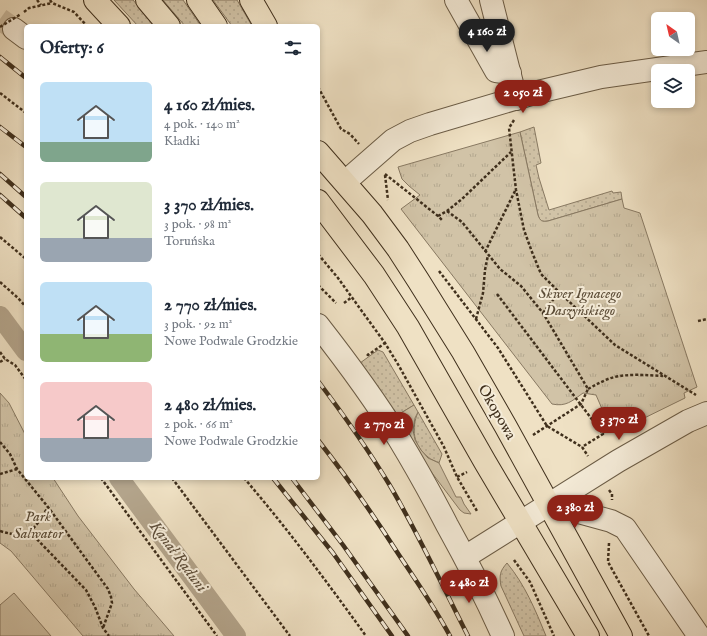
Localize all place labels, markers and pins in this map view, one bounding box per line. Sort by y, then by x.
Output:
pin: 4 160 zł [446,19,528,53]
pin: 2 050 zł [482,80,564,114]
pin: 3 370 zł [578,407,660,441]
pin: 2 770 zł [343,412,425,446]
pin: 2 380 zł [534,495,616,529]
pin: 2 480 zł [428,570,510,604]

